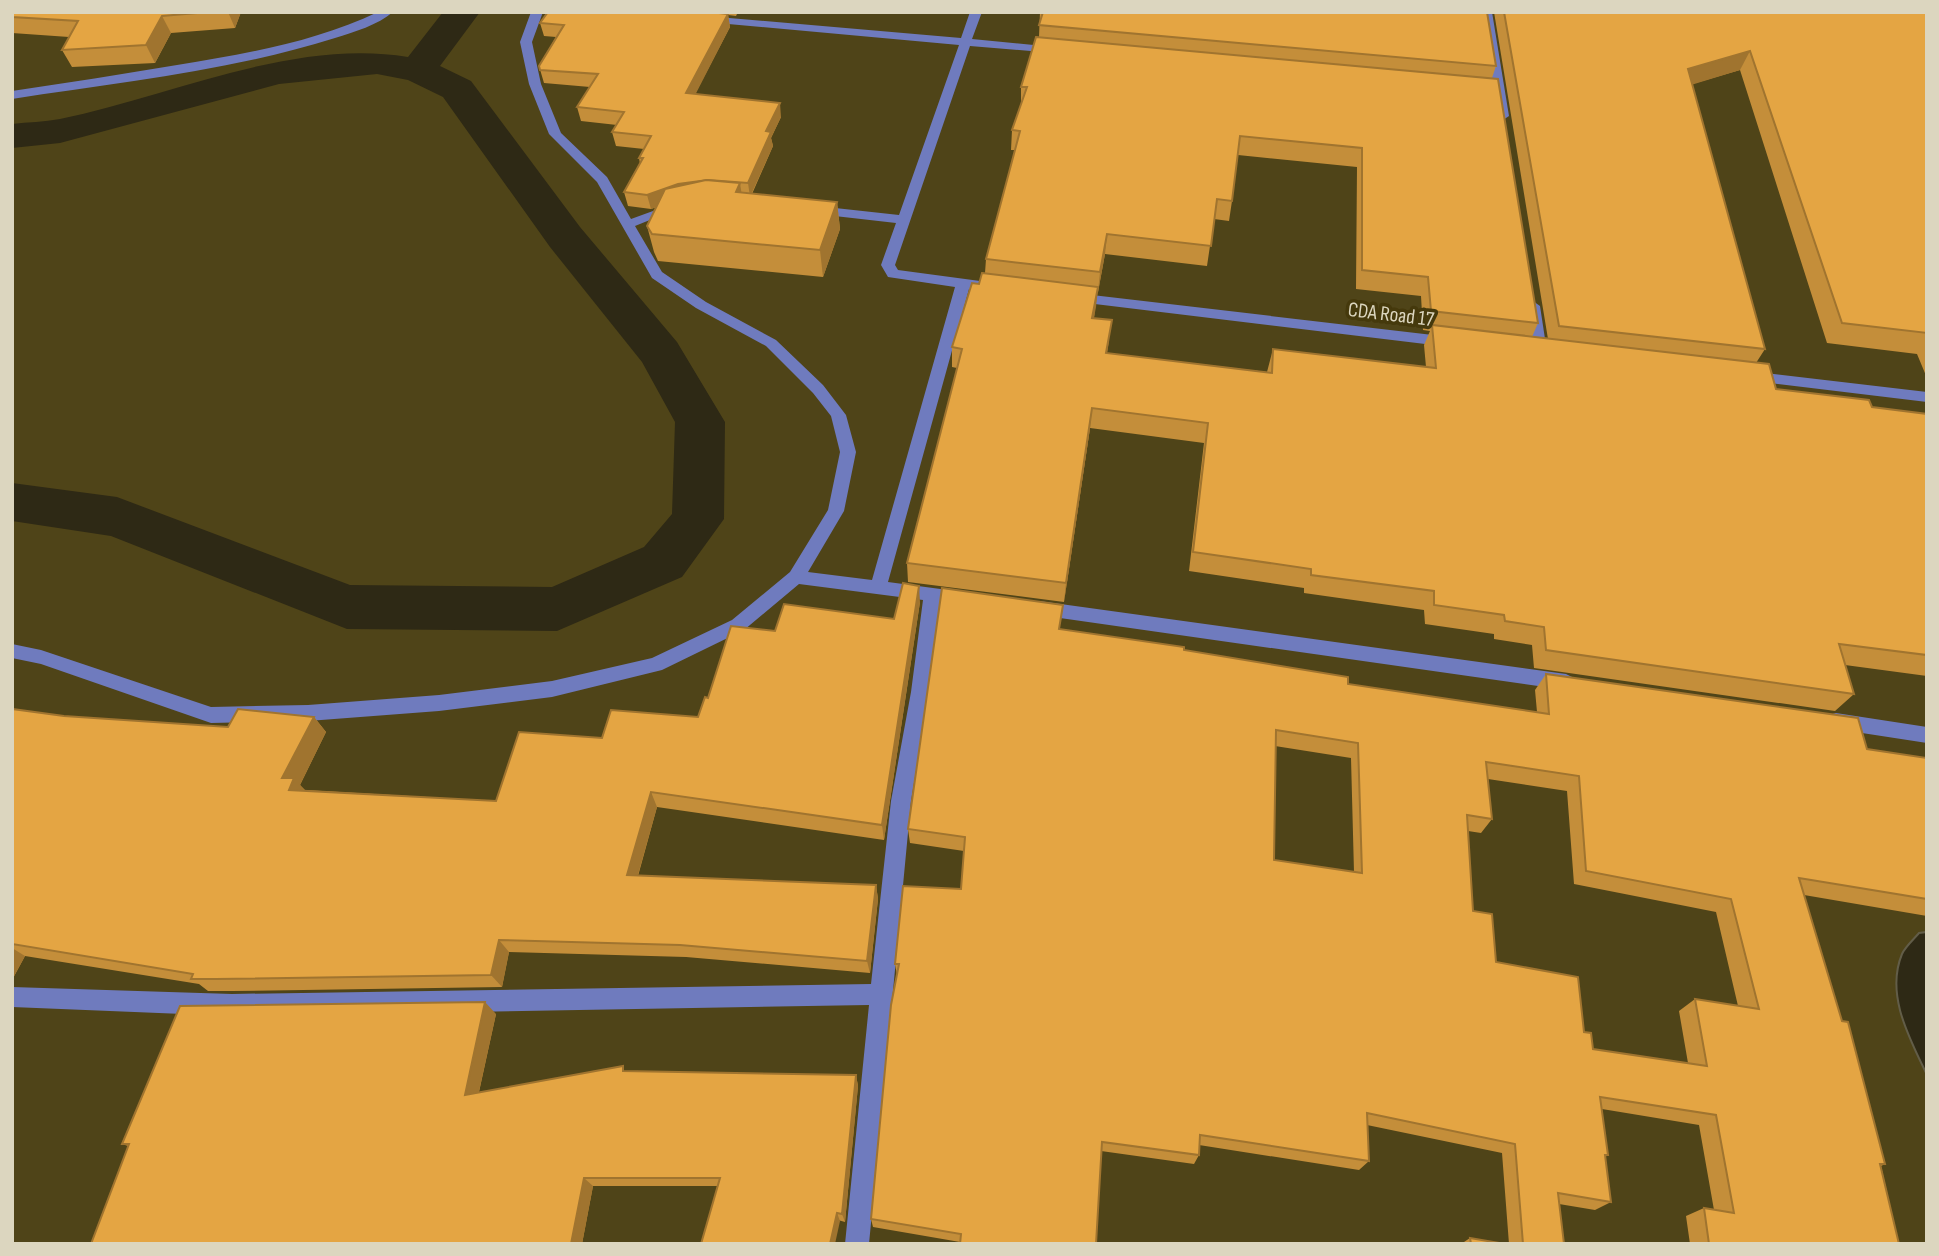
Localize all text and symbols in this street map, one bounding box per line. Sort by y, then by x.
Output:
street label: CDA Road 17 [1346,297,1436,332]

